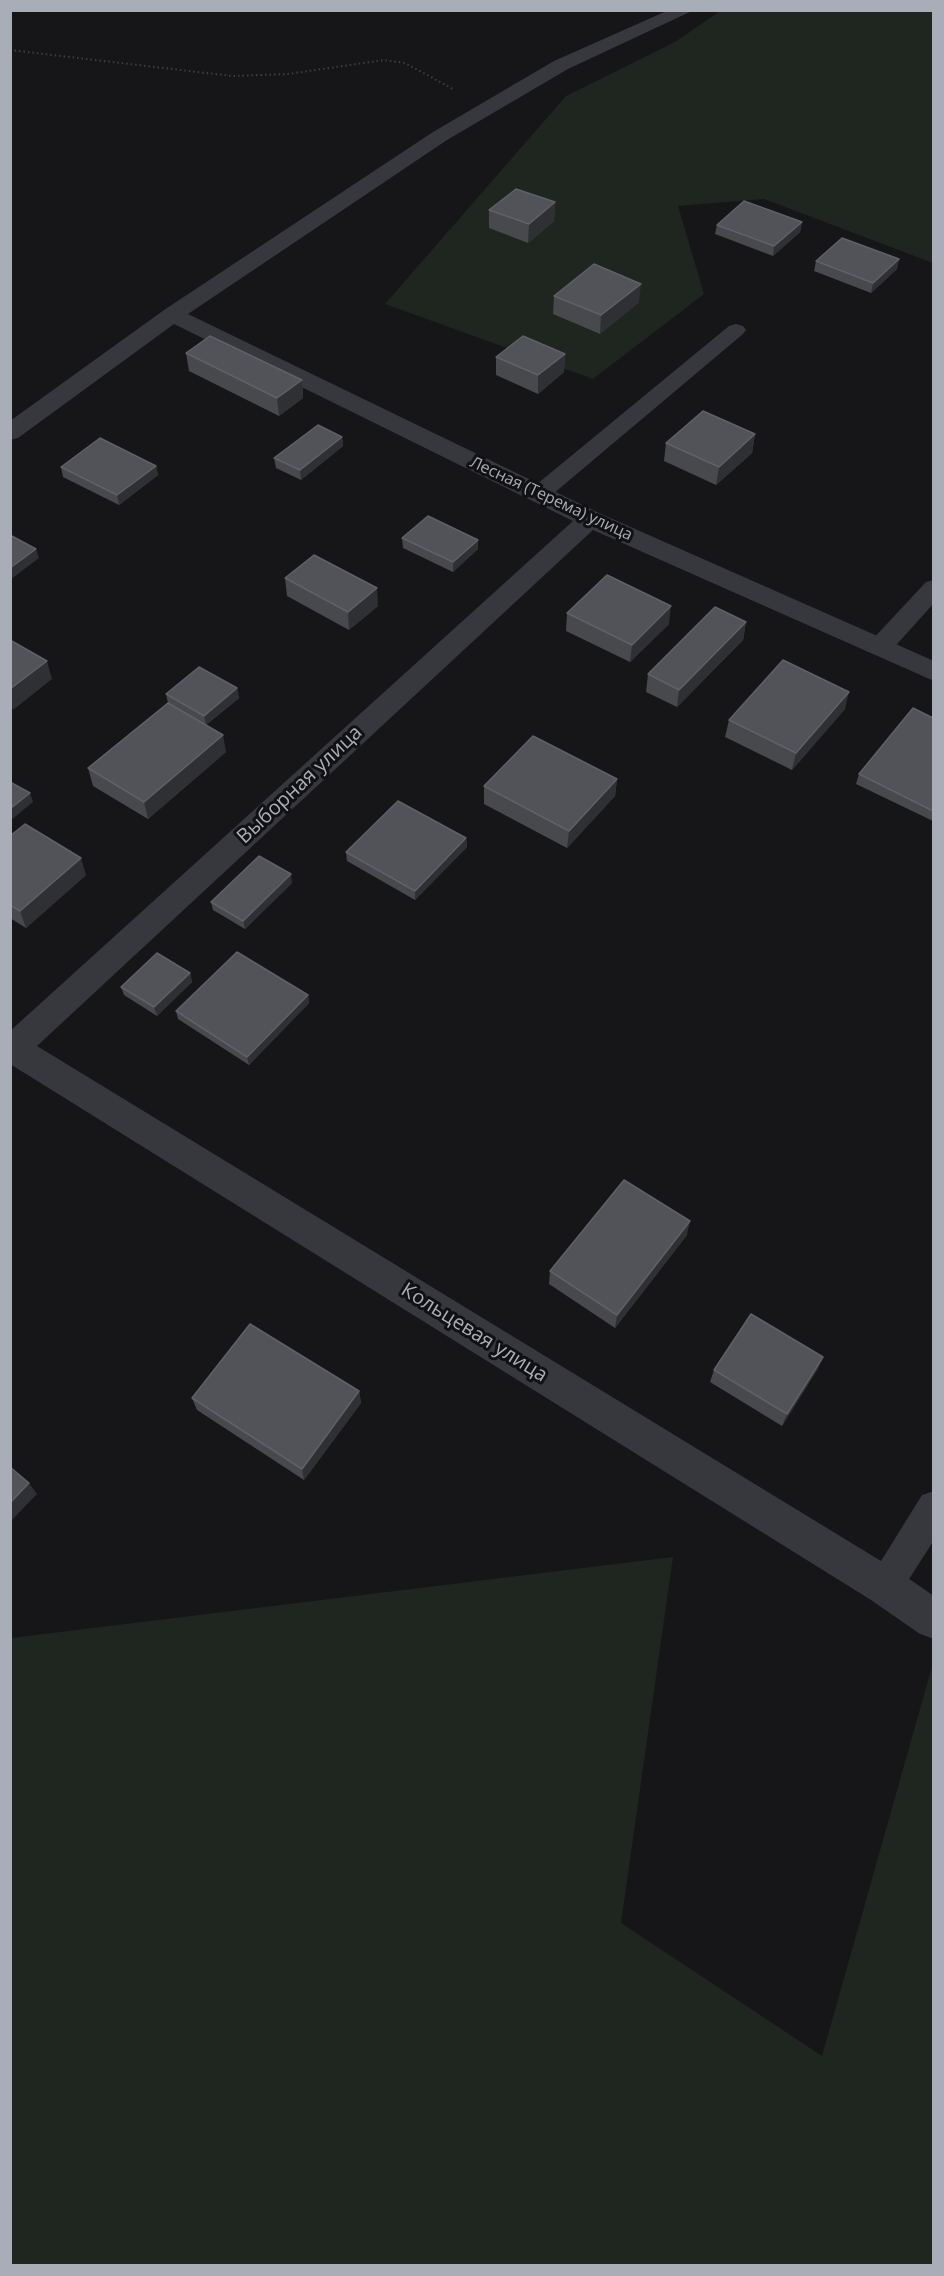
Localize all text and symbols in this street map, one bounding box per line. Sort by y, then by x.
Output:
street label: Лесная (Терема) улица [467,453,635,545]
street label: Выборная улица [232,721,368,849]
street label: Кольцевая улица [396,1278,552,1388]

